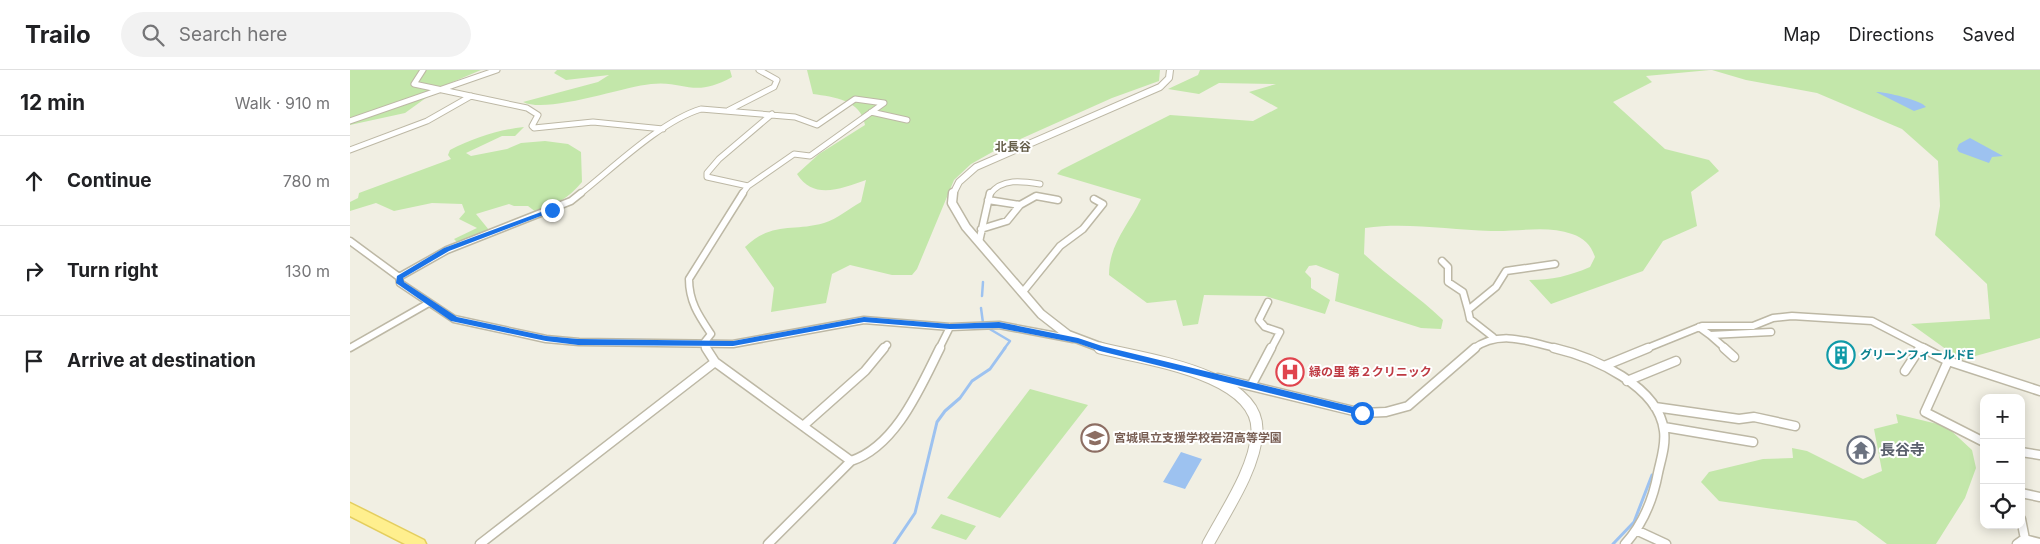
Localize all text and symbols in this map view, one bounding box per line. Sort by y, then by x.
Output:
search box [121,12,471,57]
text: Trailo [25,20,91,49]
icon: search [139,21,167,49]
text: Search here [179,23,287,46]
text: Map [1783,24,1821,45]
text: Directions [1849,24,1934,45]
text: Saved [1962,24,2015,45]
text: 12 min [20,90,85,115]
text: Walk · 910 m [235,93,330,113]
district label: 北長谷 [995,139,1031,154]
icon: ahead [20,167,48,195]
text: Continue [67,169,152,192]
text: 780 m [283,171,330,191]
route end [541,199,564,222]
icon: right [20,257,48,285]
text: Turn right [67,259,158,282]
text: 130 m [285,261,330,281]
building icon: グリーンフィールドE [1826,340,1856,370]
icon: arrive [20,347,48,375]
place label: グリーンフィールドE [1860,347,1974,362]
text: Arrive at destination [67,349,256,372]
hospital icon: 緑の里 第２クリニック [1275,357,1305,387]
place label: 緑の里 第２クリニック [1309,364,1432,379]
map controls [1980,394,2025,529]
button: + [1980,394,2025,439]
route start [1351,402,1374,425]
school or university icon: 宮城県立支援学校岩沼高等学園 [1080,423,1110,453]
place label: 宮城県立支援学校岩沼高等学園 [1114,430,1282,445]
temple icon: 長谷寺 [1846,435,1876,465]
button: − [1980,439,2025,484]
place label: 長谷寺 [1880,440,1925,459]
button: locate [1980,484,2025,529]

